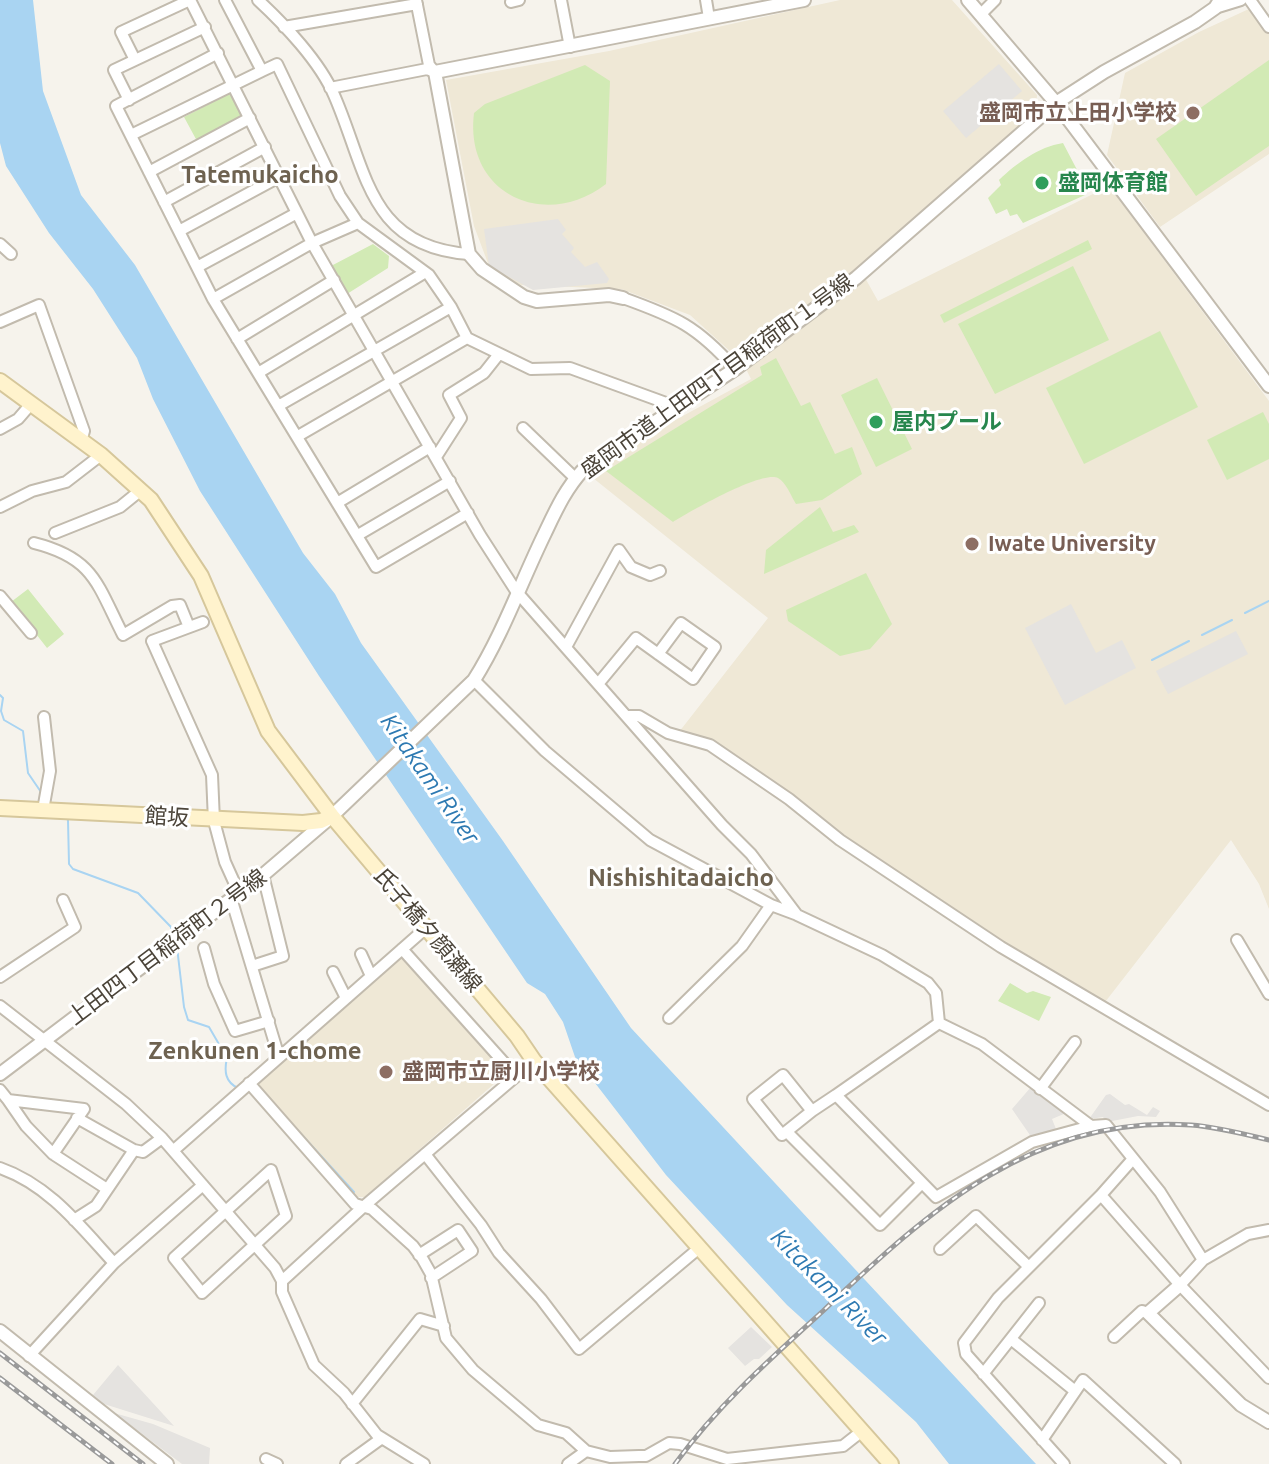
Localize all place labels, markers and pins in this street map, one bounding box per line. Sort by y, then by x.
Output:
place label: 盛岡市立上田小学校 [979,100,1177,126]
marker: 盛岡市立上田小学校 [1184,104,1202,122]
place label: 盛岡体育館 [1058,170,1168,196]
marker: 盛岡体育館 [1033,174,1051,192]
place label: 屋内プール [892,409,1002,435]
marker: 屋内プール [867,413,885,431]
place label: Iwate University [988,531,1156,557]
marker: Iwate University [963,535,981,553]
place label: 盛岡市立厨川小学校 [402,1059,600,1085]
marker: 盛岡市立厨川小学校 [377,1063,395,1081]

